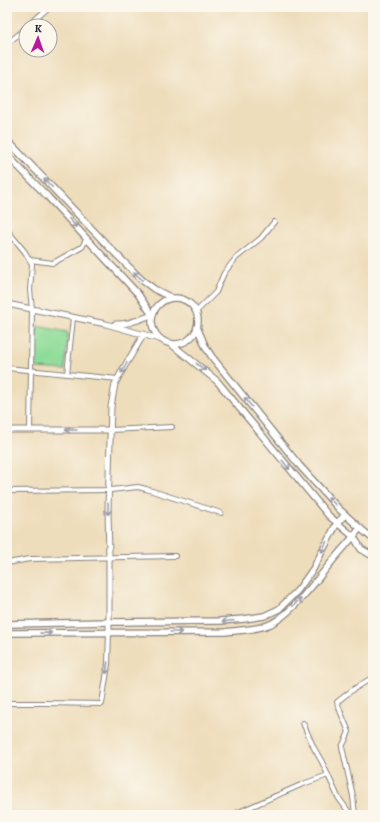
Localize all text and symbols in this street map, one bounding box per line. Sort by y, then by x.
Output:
north arrow [18,18,58,58]
text: K [34,21,43,36]
one-way arrow [43,178,53,188]
one-way arrow [68,218,78,228]
one-way arrow [133,271,143,281]
one-way arrow [119,361,127,373]
one-way arrow [195,363,206,372]
one-way arrow [244,396,252,407]
one-way arrow [65,426,78,434]
one-way arrow [282,459,291,470]
one-way arrow [327,496,336,506]
one-way arrow [104,502,112,515]
one-way arrow [320,541,327,553]
one-way arrow [292,597,302,607]
one-way arrow [222,617,235,624]
one-way arrow [169,628,182,636]
one-way arrow [39,629,52,637]
one-way arrow [104,661,111,674]

